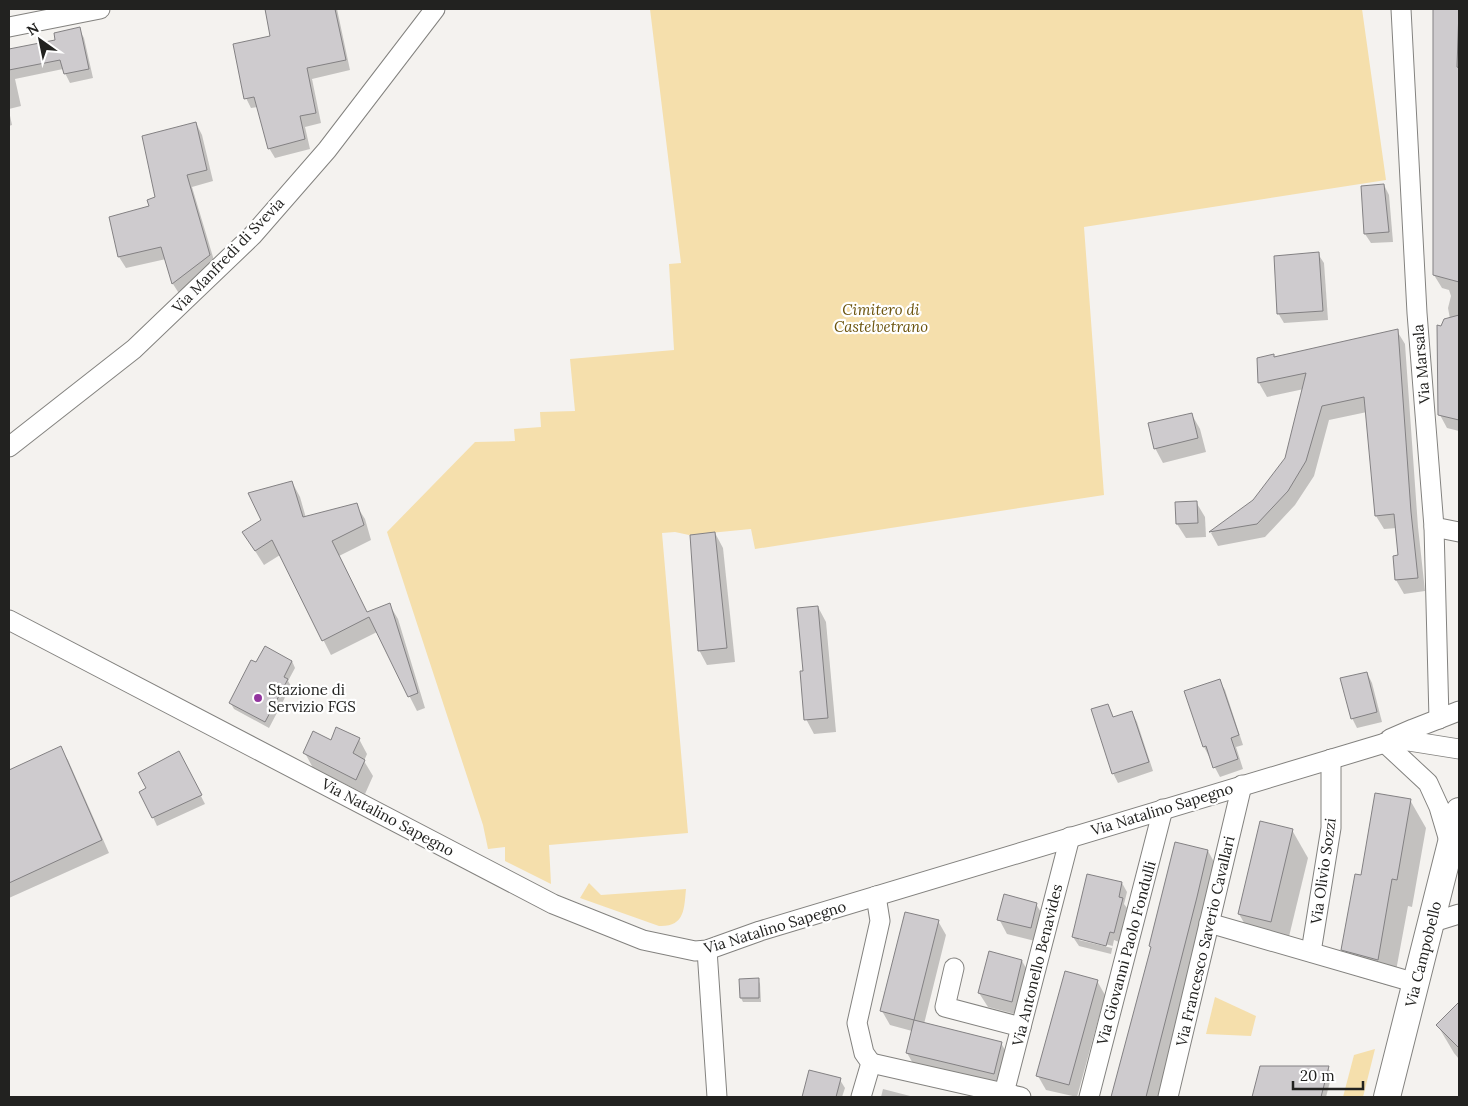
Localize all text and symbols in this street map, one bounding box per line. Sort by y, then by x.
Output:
north arrow [15,15,65,65]
text: N [23,19,43,40]
street label: Via Manfredi di Svevia [167,193,288,317]
park label: Cimitero di Castelvetrano [834,300,928,336]
street label: Via Marsala [1408,323,1434,406]
place label: Stazione di Servizio FGS [268,680,356,716]
marker: Stazione di Servizio FGS [252,692,264,704]
street label: Via Natalino Sapegno [317,773,458,860]
street label: Via Natalino Sapegno [1088,778,1236,840]
street label: Via Olivio Sozzi [1306,817,1340,926]
street label: Via Francesco Saverio Cavallari [1171,834,1238,1049]
street label: Via Giovanni Paolo Fondulli [1092,859,1160,1048]
street label: Via Antonello Benavides [1007,882,1066,1049]
street label: Via Natalino Sapegno [701,896,849,958]
street label: Via Campobello [1400,899,1445,1010]
scale bar [1293,1058,1363,1090]
text: 20 m [1300,1066,1335,1085]

